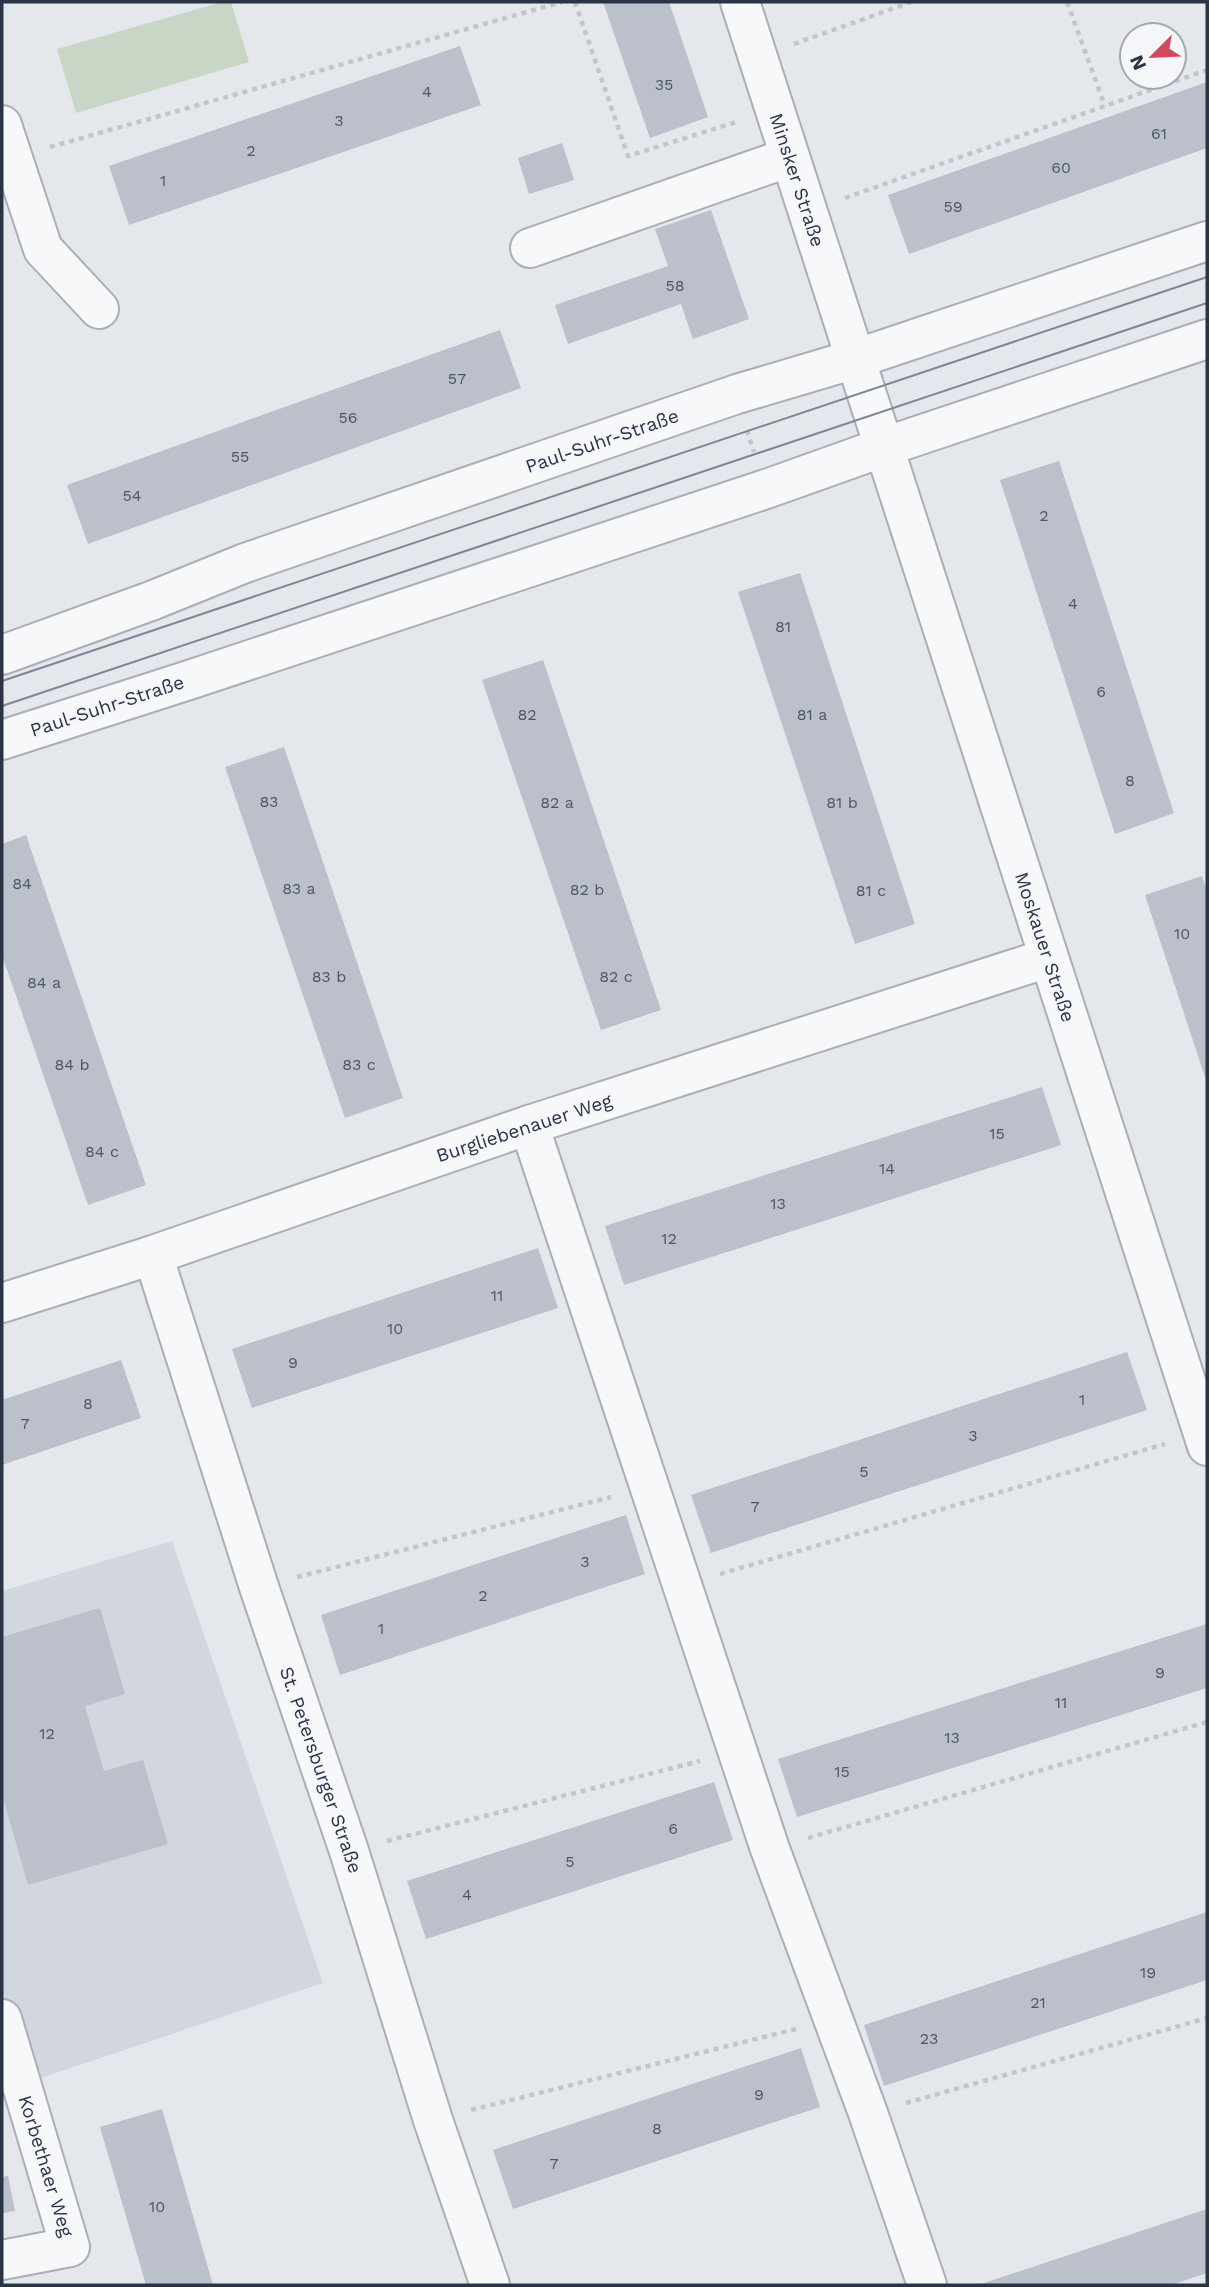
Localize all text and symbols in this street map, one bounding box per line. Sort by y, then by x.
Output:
north arrow [1118,21,1188,91]
text: N [1125,52,1151,74]
house number: 35 [655,75,673,94]
house number: 4 [422,82,432,101]
street label: Minsker Straße [765,110,829,250]
house number: 3 [334,111,344,130]
house number: 61 [1151,124,1167,143]
house number: 2 [246,141,256,160]
house number: 60 [1051,158,1071,177]
house number: 1 [160,171,166,190]
house number: 59 [943,197,963,216]
house number: 58 [665,276,685,295]
house number: 57 [448,369,466,388]
street label: Paul-Suhr-Straße [522,404,682,478]
house number: 56 [338,408,358,427]
house number: 55 [231,447,249,466]
house number: 54 [122,486,142,505]
house number: 2 [1039,506,1049,525]
house number: 4 [1068,594,1078,613]
house number: 81 [775,617,791,636]
street label: Paul-Suhr-Straße [27,670,187,742]
house number: 6 [1096,682,1106,701]
house number: 82 [517,705,537,724]
house number: 81 a [797,705,827,724]
house number: 8 [1125,771,1135,790]
house number: 83 [260,792,278,811]
house number: 82 a [540,793,574,812]
house number: 81 b [826,793,858,812]
street label: Moskauer Straße [1010,869,1080,1025]
house number: 84 [12,874,32,893]
house number: 83 a [282,879,316,898]
house number: 82 b [570,880,604,899]
house number: 81 c [856,881,886,900]
house number: 10 [1174,924,1190,943]
house number: 83 b [312,967,346,986]
house number: 82 c [599,967,633,986]
house number: 84 a [27,973,61,992]
house number: 84 b [54,1055,90,1074]
house number: 83 c [342,1055,376,1074]
street label: Burgliebenauer Weg [433,1088,616,1167]
house number: 15 [989,1124,1005,1143]
house number: 84 c [85,1142,119,1161]
house number: 14 [879,1159,895,1178]
house number: 13 [770,1194,786,1213]
house number: 12 [661,1229,677,1248]
house number: 11 [491,1286,503,1305]
house number: 10 [387,1319,403,1338]
house number: 9 [288,1353,298,1372]
house number: 1 [1079,1390,1085,1409]
house number: 8 [83,1394,93,1413]
house number: 7 [21,1414,30,1433]
house number: 3 [968,1426,978,1445]
house number: 5 [859,1462,869,1481]
house number: 7 [751,1497,760,1516]
house number: 3 [580,1552,590,1571]
house number: 2 [478,1586,488,1605]
house number: 1 [378,1619,384,1638]
house number: 9 [1155,1663,1165,1682]
street label: St. Petersburger Straße [275,1664,367,1876]
house number: 11 [1055,1693,1067,1712]
house number: 12 [39,1724,55,1743]
house number: 13 [944,1728,960,1747]
house number: 15 [834,1762,850,1781]
house number: 6 [668,1819,678,1838]
house number: 5 [565,1852,575,1871]
house number: 4 [462,1885,472,1904]
house number: 19 [1140,1963,1156,1982]
house number: 21 [1030,1993,1046,2012]
house number: 23 [920,2029,938,2048]
house number: 9 [754,2085,764,2104]
street label: Korbethaer Weg [14,2092,79,2240]
house number: 8 [652,2119,662,2138]
house number: 7 [550,2154,559,2173]
house number: 10 [149,2197,165,2216]

